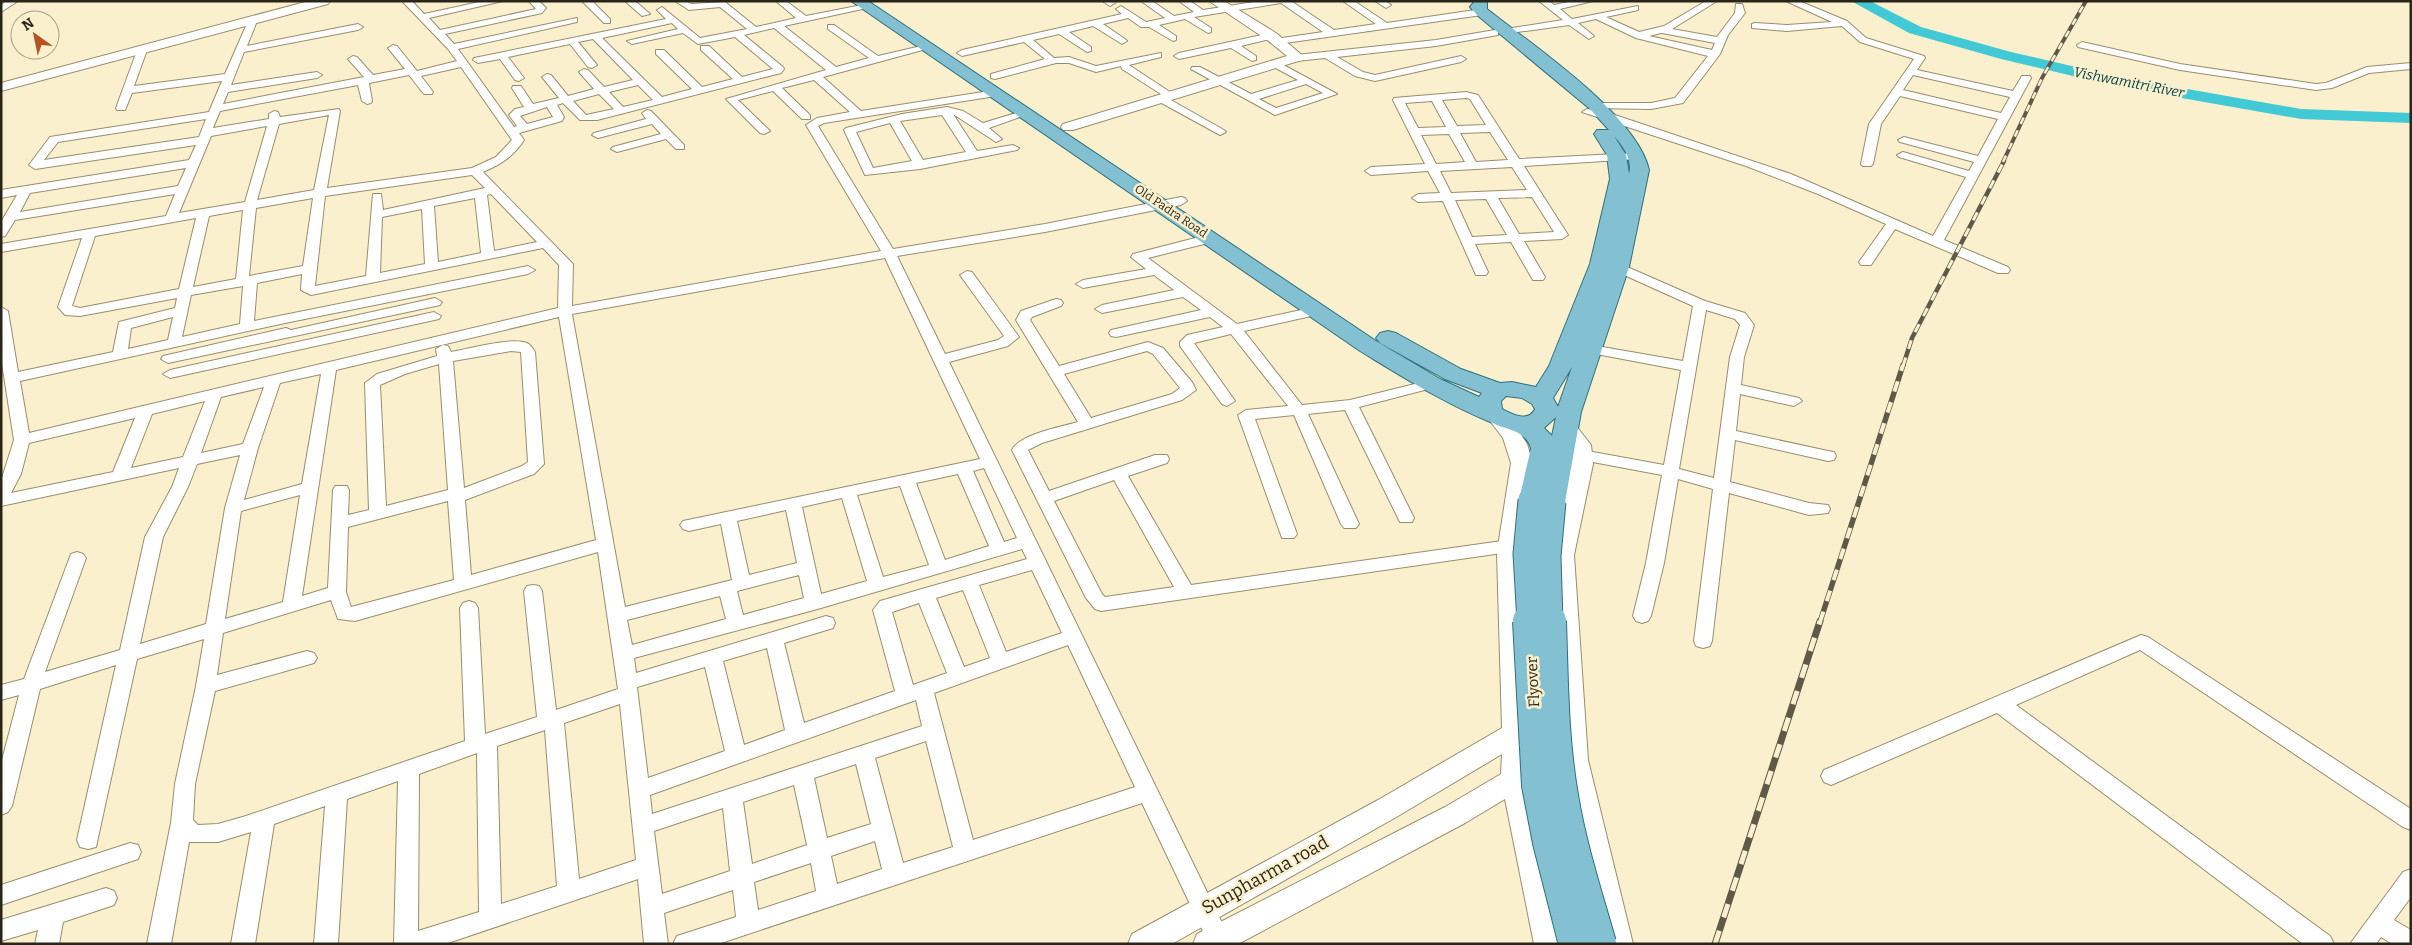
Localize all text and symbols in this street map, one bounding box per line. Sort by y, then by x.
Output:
north arrow [10,10,60,60]
text: N [19,14,38,35]
water label: Vishwamitri River [2072,63,2187,102]
street label: Old Padra Road [1132,182,1210,240]
street label: Flyover [1523,656,1543,708]
street label: Sunpharma road [1198,831,1333,919]

